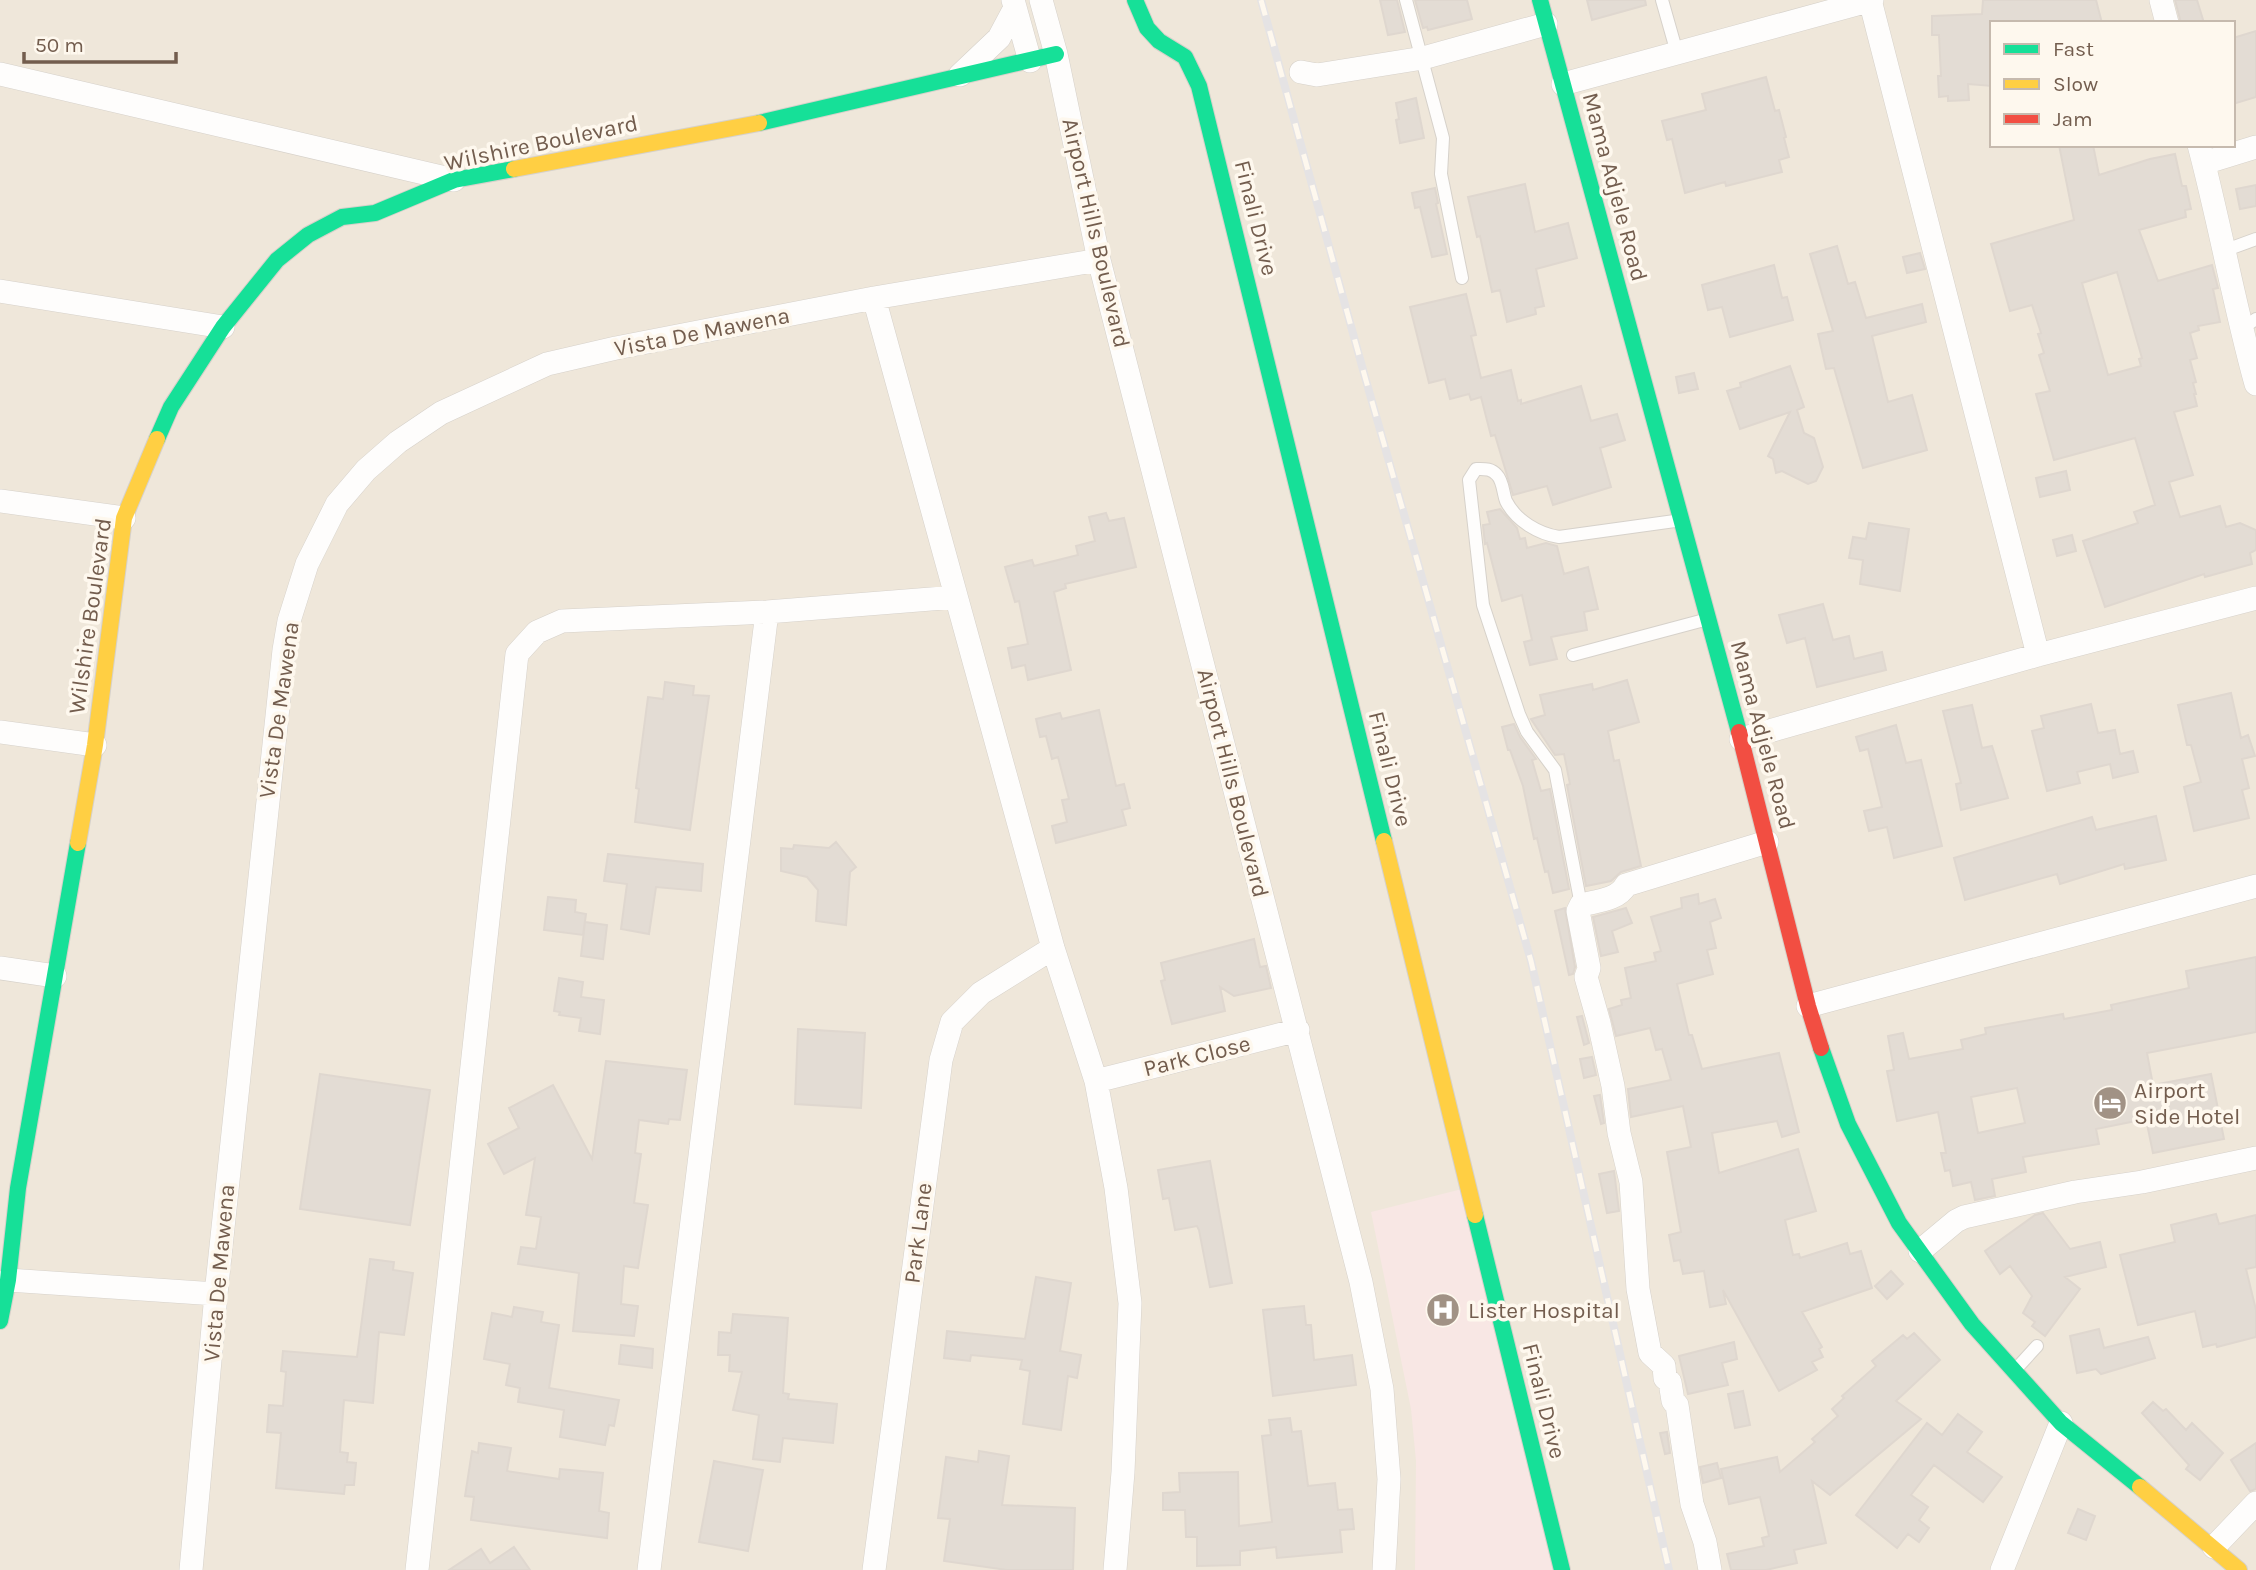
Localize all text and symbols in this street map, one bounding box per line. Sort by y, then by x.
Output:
scale bar [24,21,177,65]
legend [1990,21,2235,147]
text: 50 m [35,33,84,57]
text: Fast [2053,37,2094,61]
text: Slow [2053,72,2098,96]
street label: Mama Adjele Road [1577,90,1653,284]
text: Jam [2053,107,2093,131]
street label: Wilshire Boulevard [442,109,640,177]
street label: Airport Hills Boulevard [1056,116,1136,350]
street label: Finali Drive [1229,158,1283,278]
street label: Vista De Mawena [612,302,792,362]
street label: Wilshire Boulevard [63,516,117,716]
street label: Vista De Mawena [253,620,305,800]
street label: Mama Adjele Road [1725,638,1801,832]
street label: Airport Hills Boulevard [1192,666,1274,900]
street label: Finali Drive [1363,709,1417,829]
street label: Park Close [1141,1030,1253,1082]
place label: Airport Side Hotel [2134,1077,2241,1130]
hotel icon: Airport Side Hotel [2091,1084,2129,1122]
street label: Park Lane [898,1181,938,1285]
street label: Vista De Mawena [198,1183,240,1363]
hospital icon: Lister Hospital [1424,1291,1462,1329]
place label: Lister Hospital [1468,1297,1620,1324]
street label: Finali Drive [1517,1341,1571,1461]

